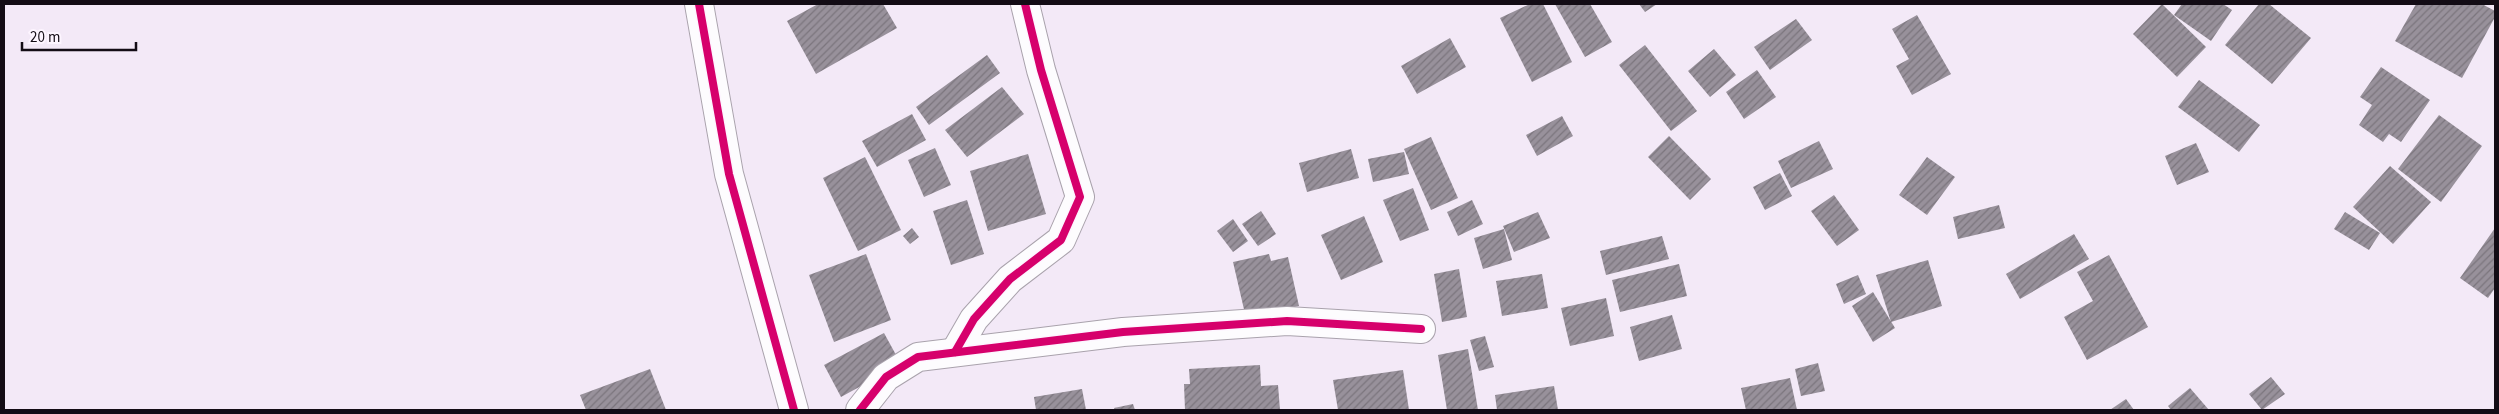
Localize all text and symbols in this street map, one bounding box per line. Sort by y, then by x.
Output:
scale bar [22,20,136,52]
text: 20 m [30,27,60,48]

